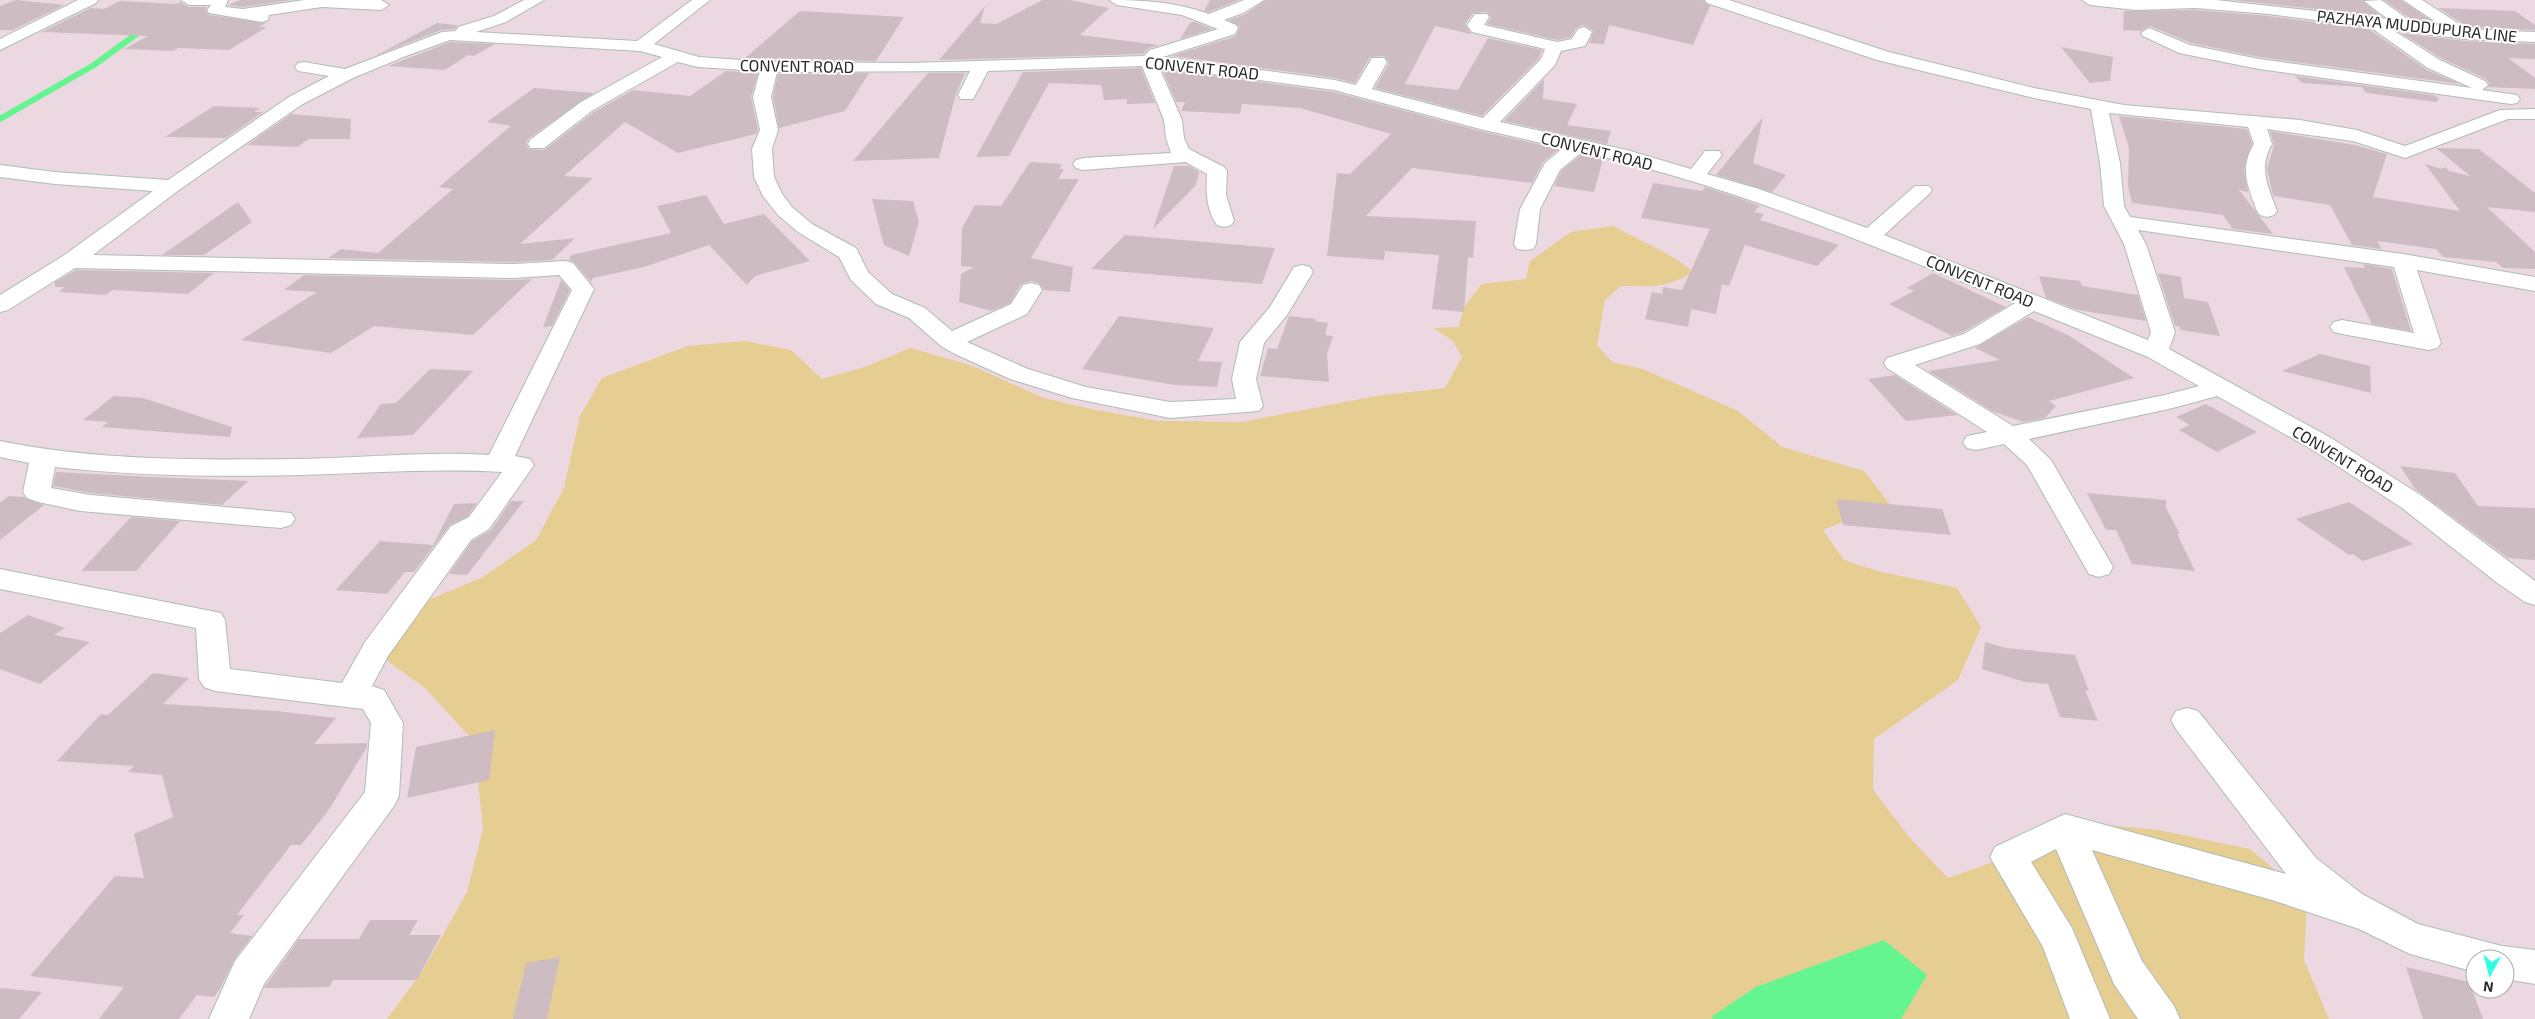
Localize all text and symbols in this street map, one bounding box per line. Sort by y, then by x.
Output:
street label: PAZHAYA MUDDUPURA LINE [2316,6,2518,45]
street label: CONVENT ROAD [1144,52,1260,83]
street label: CONVENT ROAD [740,55,854,76]
street label: CONVENT ROAD [1539,127,1655,174]
street label: CONVENT ROAD [1924,250,2037,311]
street label: CONVENT ROAD [2289,421,2397,496]
north arrow [2465,949,2515,999]
text: N [2482,978,2494,996]

